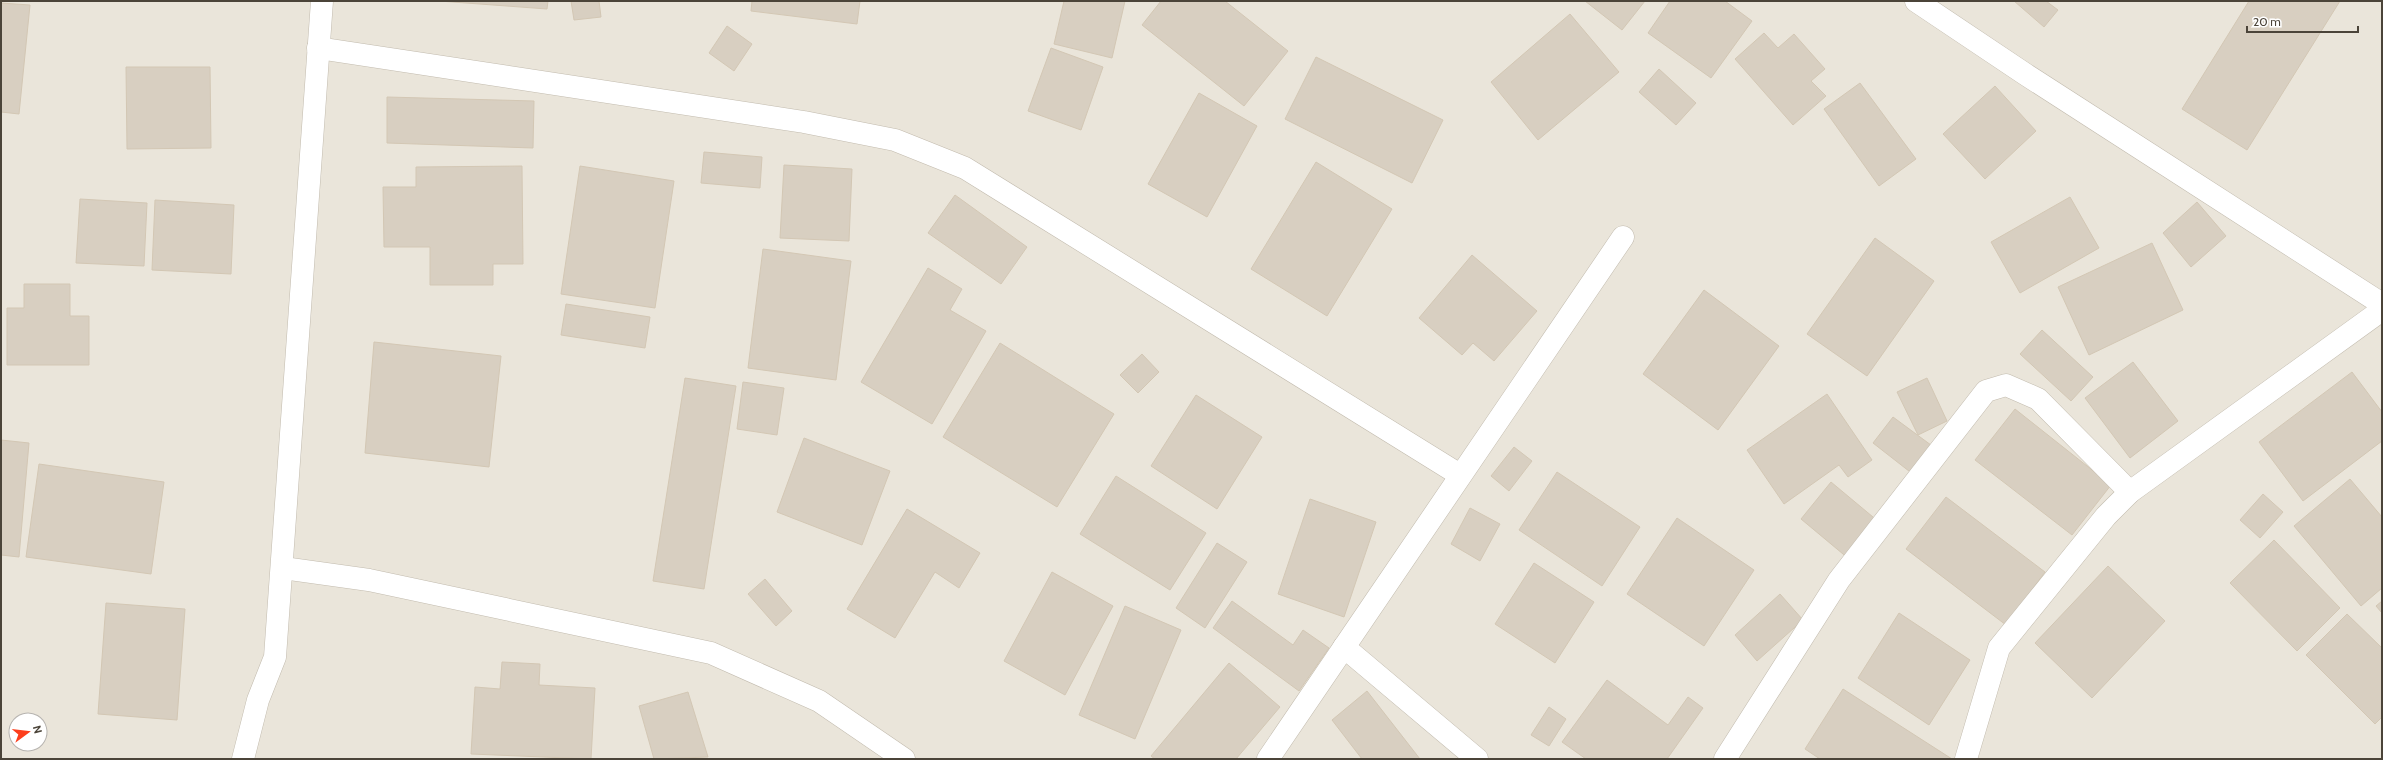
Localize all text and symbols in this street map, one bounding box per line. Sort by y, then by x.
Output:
scale bar [2247,8,2358,34]
text: 20 m [2253,14,2281,29]
north arrow [8,712,48,752]
text: N [30,724,45,735]

